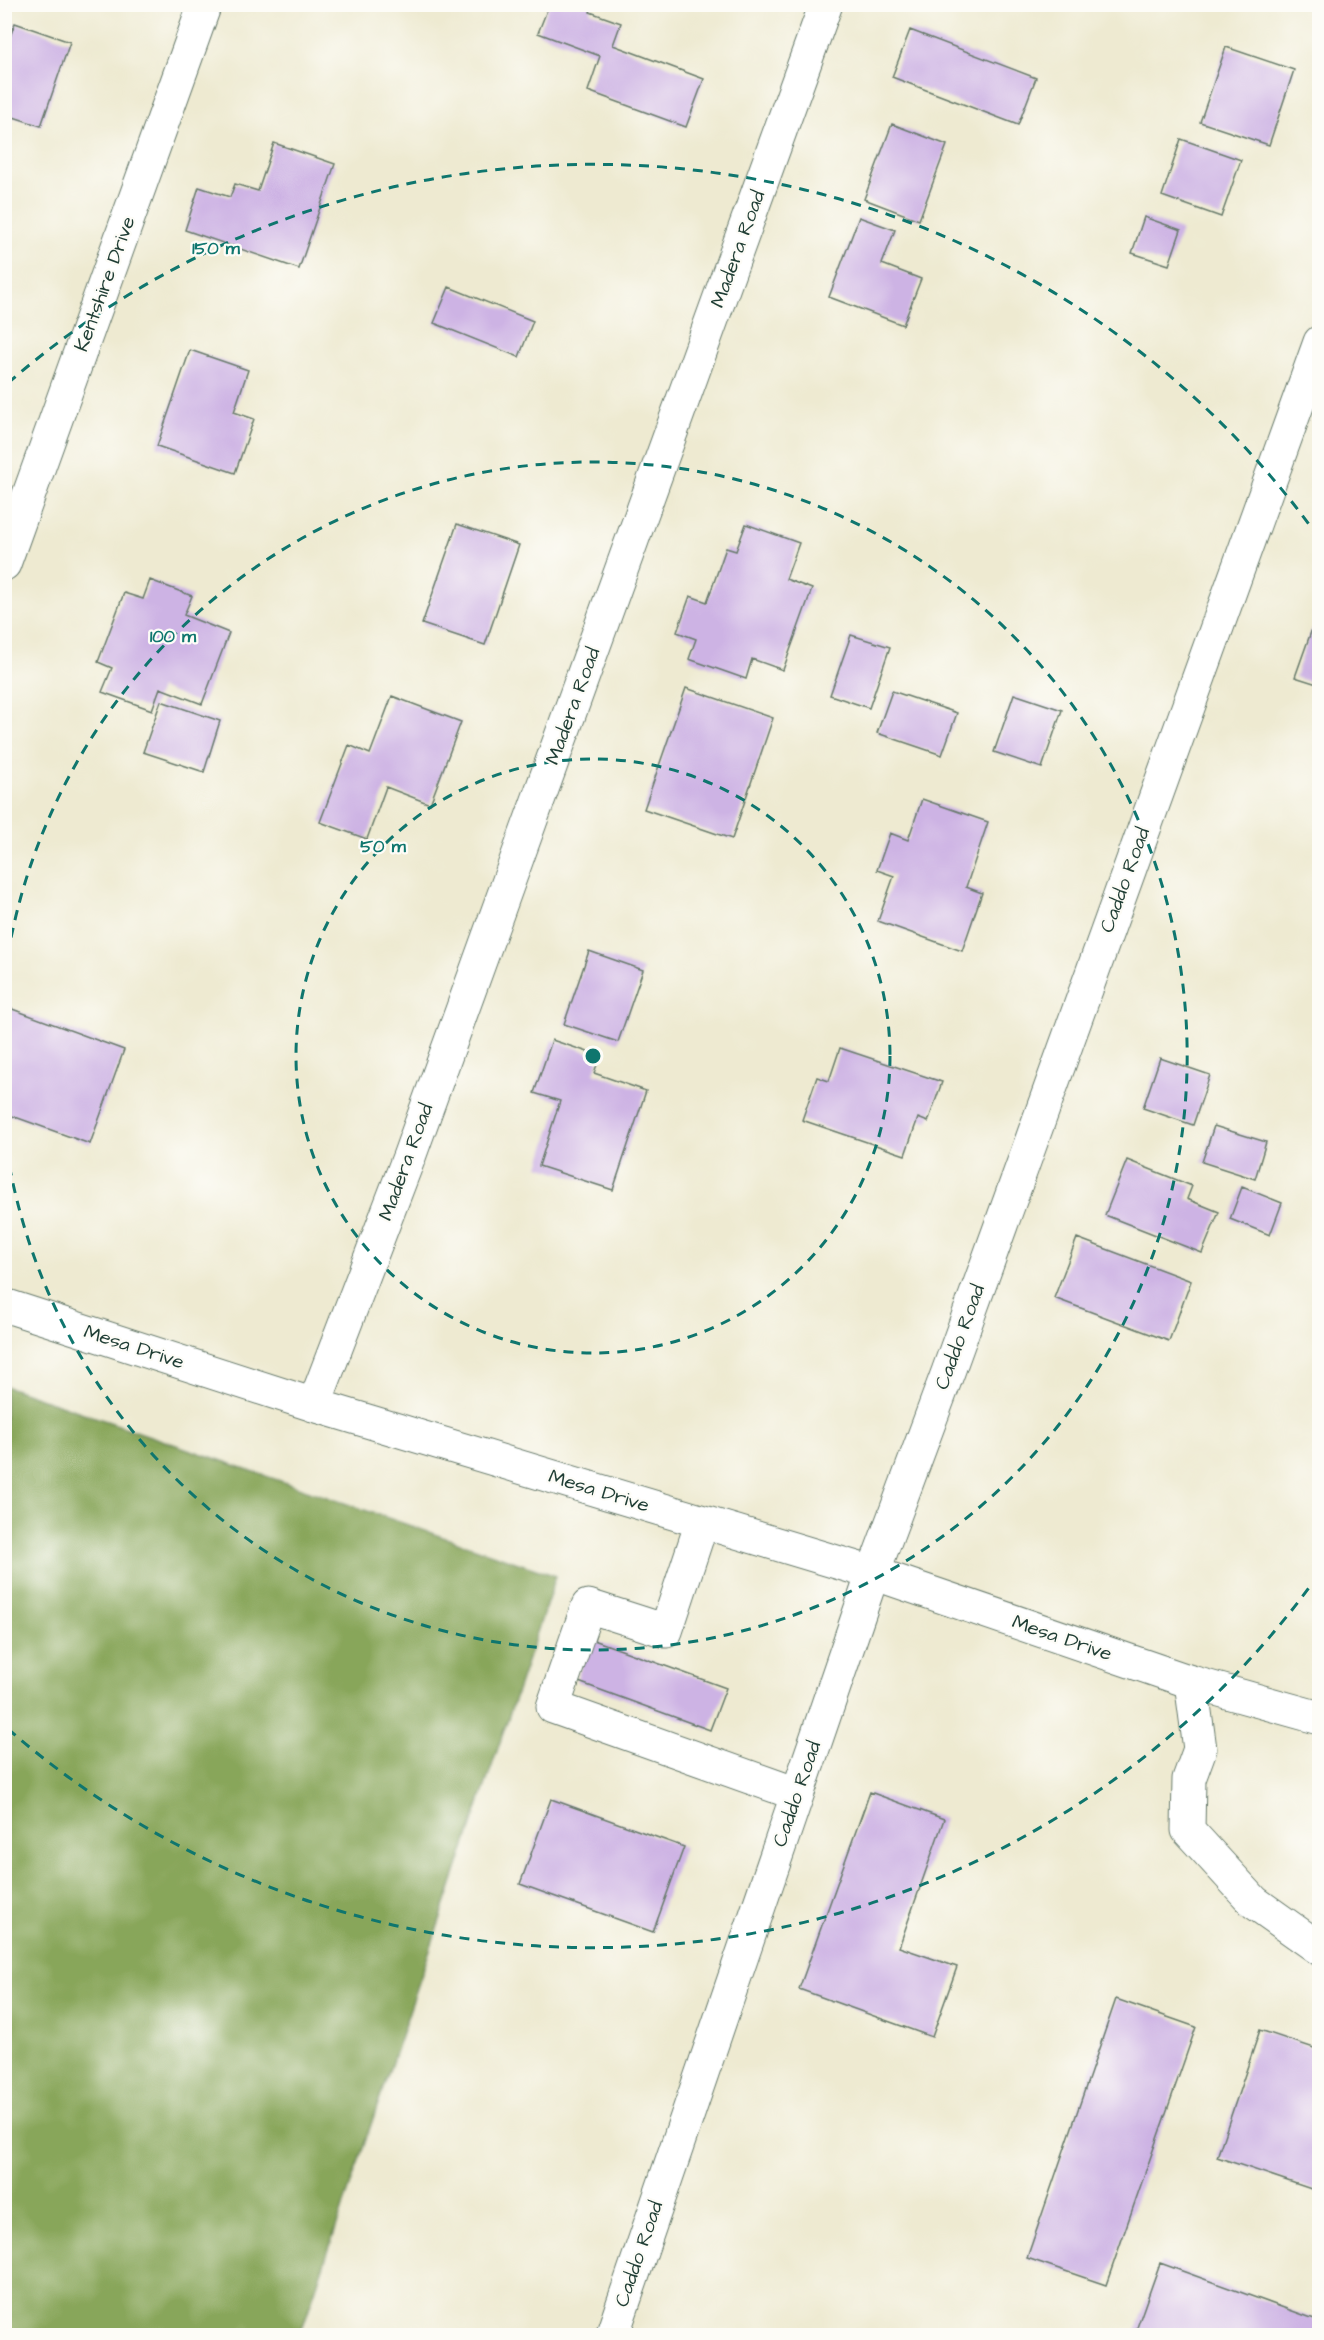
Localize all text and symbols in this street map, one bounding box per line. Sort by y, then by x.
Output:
street label: Madera Road [704,186,772,312]
street label: Kentshire Drive [68,212,143,356]
text: 150 m [192,236,241,261]
text: 100 m [150,624,197,649]
street label: Madera Road [539,643,607,769]
street label: Caddo Road [1093,824,1157,936]
text: 50 m [360,834,407,859]
centre of rings [583,1046,603,1066]
street label: Madera Road [372,1099,440,1225]
street label: Caddo Road [928,1281,992,1393]
street label: Mesa Drive [80,1318,188,1376]
street label: Mesa Drive [545,1462,653,1520]
street label: Mesa Drive [1008,1608,1116,1668]
street label: Caddo Road [766,1737,828,1851]
street label: Caddo Road [608,2197,670,2311]

